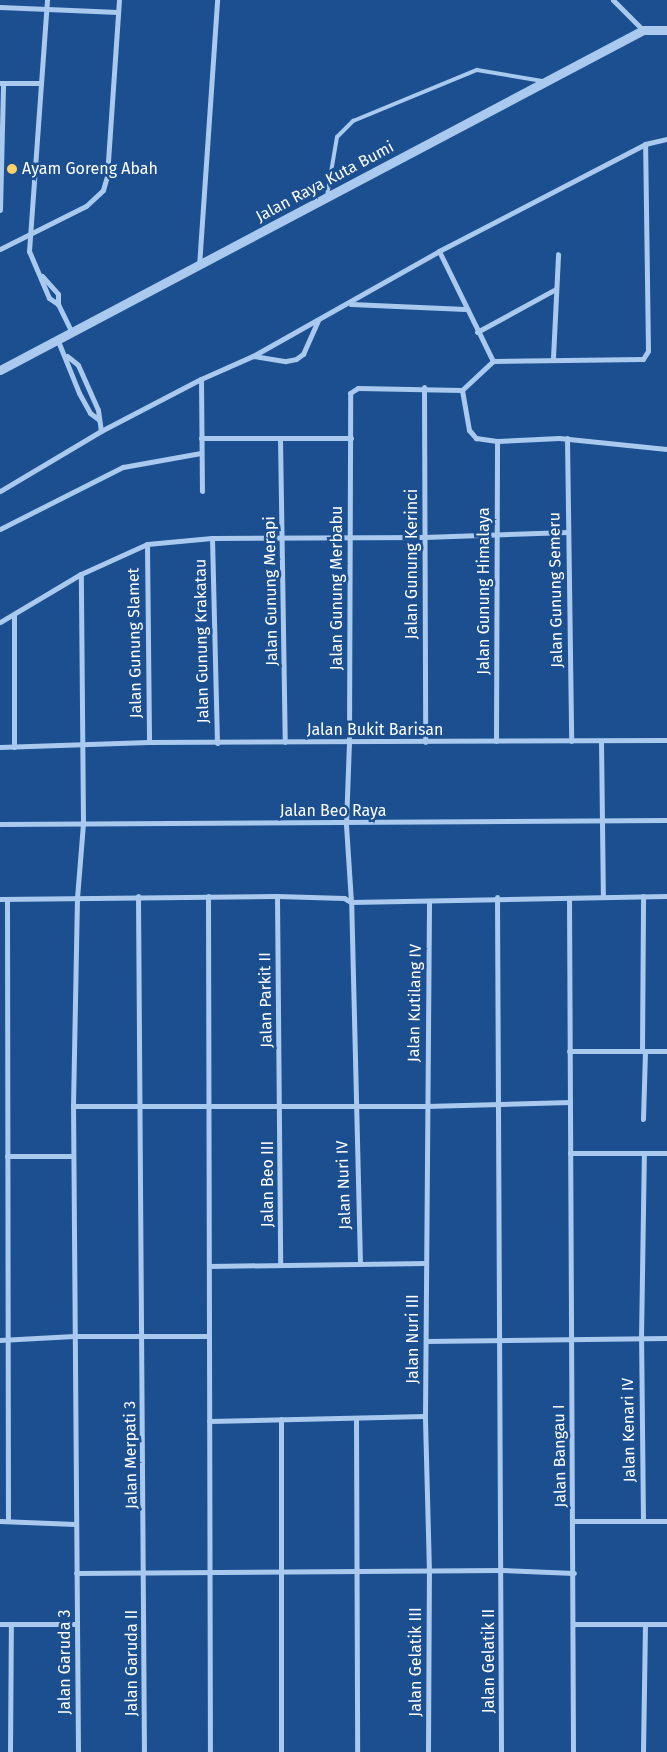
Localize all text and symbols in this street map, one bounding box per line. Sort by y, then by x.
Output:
street label: Jalan Raya Kuta Bumi [253,138,397,226]
place label: Ayam Goreng Abah [22,159,158,179]
marker: Ayam Goreng Abah [6,163,18,175]
street label: Jalan Gunung Kerinci [402,489,422,639]
street label: Jalan Gunung Merbabu [327,506,347,670]
street label: Jalan Gunung Himalaya [474,507,494,675]
street label: Jalan Gunung Semeru [545,512,567,668]
street label: Jalan Gunung Merapi [260,516,282,666]
street label: Jalan Gunung Krakatau [191,559,213,723]
street label: Jalan Gunung Slamet [124,568,146,718]
street label: Jalan Bukit Barisan [307,720,443,740]
street label: Jalan Beo Raya [280,801,386,821]
street label: Jalan Kutilang IV [404,944,426,1062]
street label: Jalan Parkit II [256,952,276,1048]
street label: Jalan Nuri IV [333,1140,355,1230]
street label: Jalan Beo III [258,1141,278,1227]
street label: Jalan Nuri III [403,1294,423,1384]
street label: Jalan Kenari IV [618,1377,640,1483]
street label: Jalan Merpati 3 [120,1401,142,1509]
street label: Jalan Bangau I [550,1404,570,1508]
street label: Jalan Gelatik III [406,1607,426,1717]
street label: Jalan Garuda 3 [55,1609,75,1715]
street label: Jalan Gelatik II [479,1609,499,1713]
street label: Jalan Garuda II [122,1610,142,1716]

